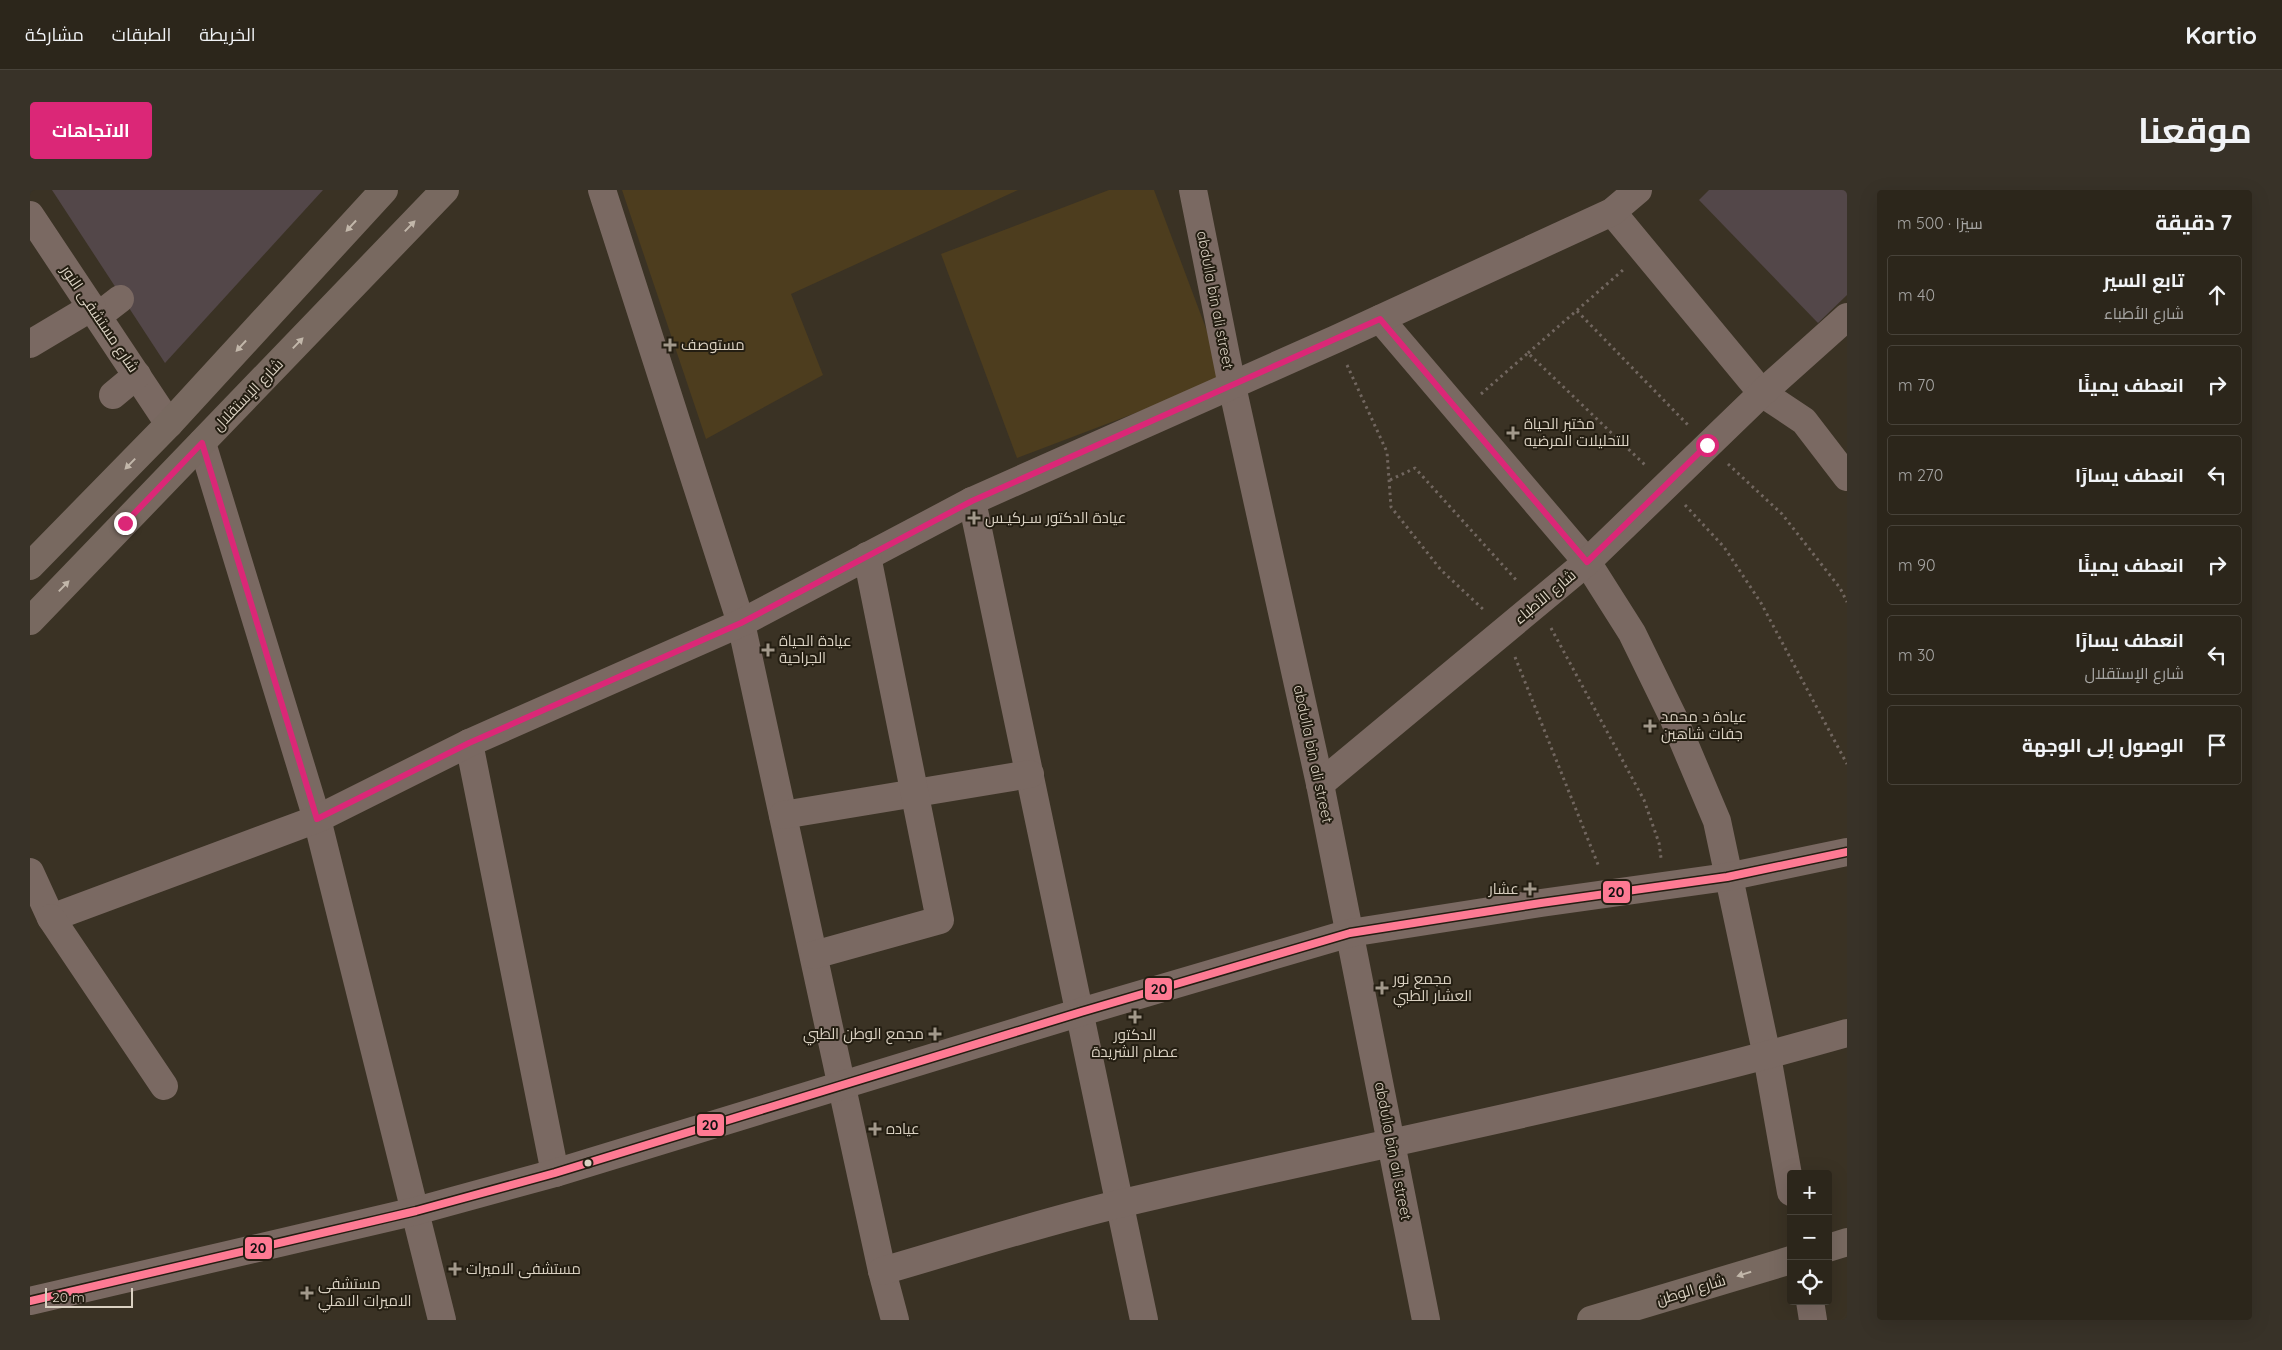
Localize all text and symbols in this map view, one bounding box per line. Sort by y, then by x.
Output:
text: Kartio [2185,20,2257,50]
text: مشاركة [25,23,84,46]
text: الطبقات [112,23,171,46]
text: الخريطة [199,23,256,46]
button: الاتجاهات [30,102,152,159]
text: موقعنا [2138,108,2252,152]
text: 7 دقيقة [2155,209,2232,235]
text: سيرًا · 500 m [1897,213,1983,233]
one-way arrow [345,219,357,231]
one-way arrow [404,220,416,232]
street label: abdulla bin ali street [1193,229,1238,371]
street label: شارع مستشفى النور [55,261,143,377]
text: تابع السير [2103,268,2184,292]
icon: ahead [2203,281,2231,309]
text: 40 m [1898,285,1935,305]
text: شارع الأطباء [2104,303,2184,323]
place label: مستوصف [681,335,745,354]
one-way arrow [292,337,304,349]
marker: مستوصف [663,338,677,352]
one-way arrow [235,339,247,351]
street label: شارع الإستقلال [208,354,288,436]
icon: right [2203,371,2231,399]
text: انعطف يمينًا [2077,373,2184,397]
text: 70 m [1898,375,1935,395]
place label: مختبر الحياة للتحليلات المرضيه [1524,414,1629,450]
marker: مختبر الحياة للتحليلات المرضيه [1506,426,1520,440]
route start [1696,434,1719,457]
one-way arrow [124,458,136,470]
icon: left [2203,461,2231,489]
text: انعطف يسارًا [2075,463,2184,487]
text: 270 m [1898,465,1943,485]
place label: عيادة الدكتور سـركيـس [985,508,1126,528]
marker: عيادة الدكتور سـركيـس [967,511,981,525]
route end [114,512,137,535]
icon: right [2203,551,2231,579]
text: انعطف يمينًا [2077,553,2184,577]
text: 90 m [1898,555,1935,575]
street label: شارع الأطباء [1510,565,1581,630]
one-way arrow [58,581,70,593]
text: انعطف يسارًا [2075,628,2184,652]
place label: عيادة الحياة الجراحية [779,631,852,667]
icon: left [2203,641,2231,669]
marker: عيادة الحياة الجراحية [761,643,775,657]
text: 30 m [1898,645,1935,665]
text: شارع الإستقلال [2084,663,2184,683]
street label: abdulla bin ali street [1290,683,1337,825]
place label: عيادة د محمد جفات شاهين [1661,707,1747,744]
marker: عيادة د محمد جفات شاهين [1643,719,1657,733]
icon: arrive [2203,731,2231,759]
text: الوصول إلى الوجهة [2022,733,2184,757]
place label: عشار [1488,879,1519,898]
line badge: 20 [1602,880,1631,904]
marker: عشار [1523,882,1537,896]
text: 20 [1608,883,1625,901]
place label: مجمع نور العشار الطبي [1392,969,1472,1008]
line badge: 20 [1144,977,1173,1001]
text: 20 [1151,980,1168,998]
marker: مجمع نور العشار الطبي [1375,981,1389,995]
marker: الدكتور عصام الشريدة [1128,1010,1142,1024]
place label: مجمع الوطن الطبي [803,1024,924,1046]
place label: الدكتور عصام الشريدة [1092,1025,1178,1062]
marker: مجمع الوطن الطبي [928,1027,942,1041]
street label: abdulla bin ali street [1371,1080,1416,1222]
line badge: 20 [696,1113,725,1137]
text: 20 [702,1116,719,1134]
place label: عياده [886,1119,920,1138]
marker: عياده [868,1122,882,1136]
unlabelled marker [583,1158,593,1168]
map controls [1787,1170,1832,1305]
button: + [1787,1170,1832,1215]
button: − [1787,1215,1832,1260]
line badge: 20 [244,1236,273,1260]
text: 20 [250,1239,267,1257]
place label: مستشفى الاميرات [466,1259,581,1279]
button: locate [1787,1260,1832,1305]
marker: مستشفى الاميرات [448,1262,462,1276]
street label: شارع الوطن [1654,1270,1728,1311]
one-way arrow [1736,1271,1751,1279]
place label: مستشفى الاميرات الاهلي [318,1274,412,1313]
scale bar [45,1285,132,1308]
marker: مستشفى الاميرات الاهلي [300,1286,314,1300]
text: 20 m [52,1288,85,1306]

